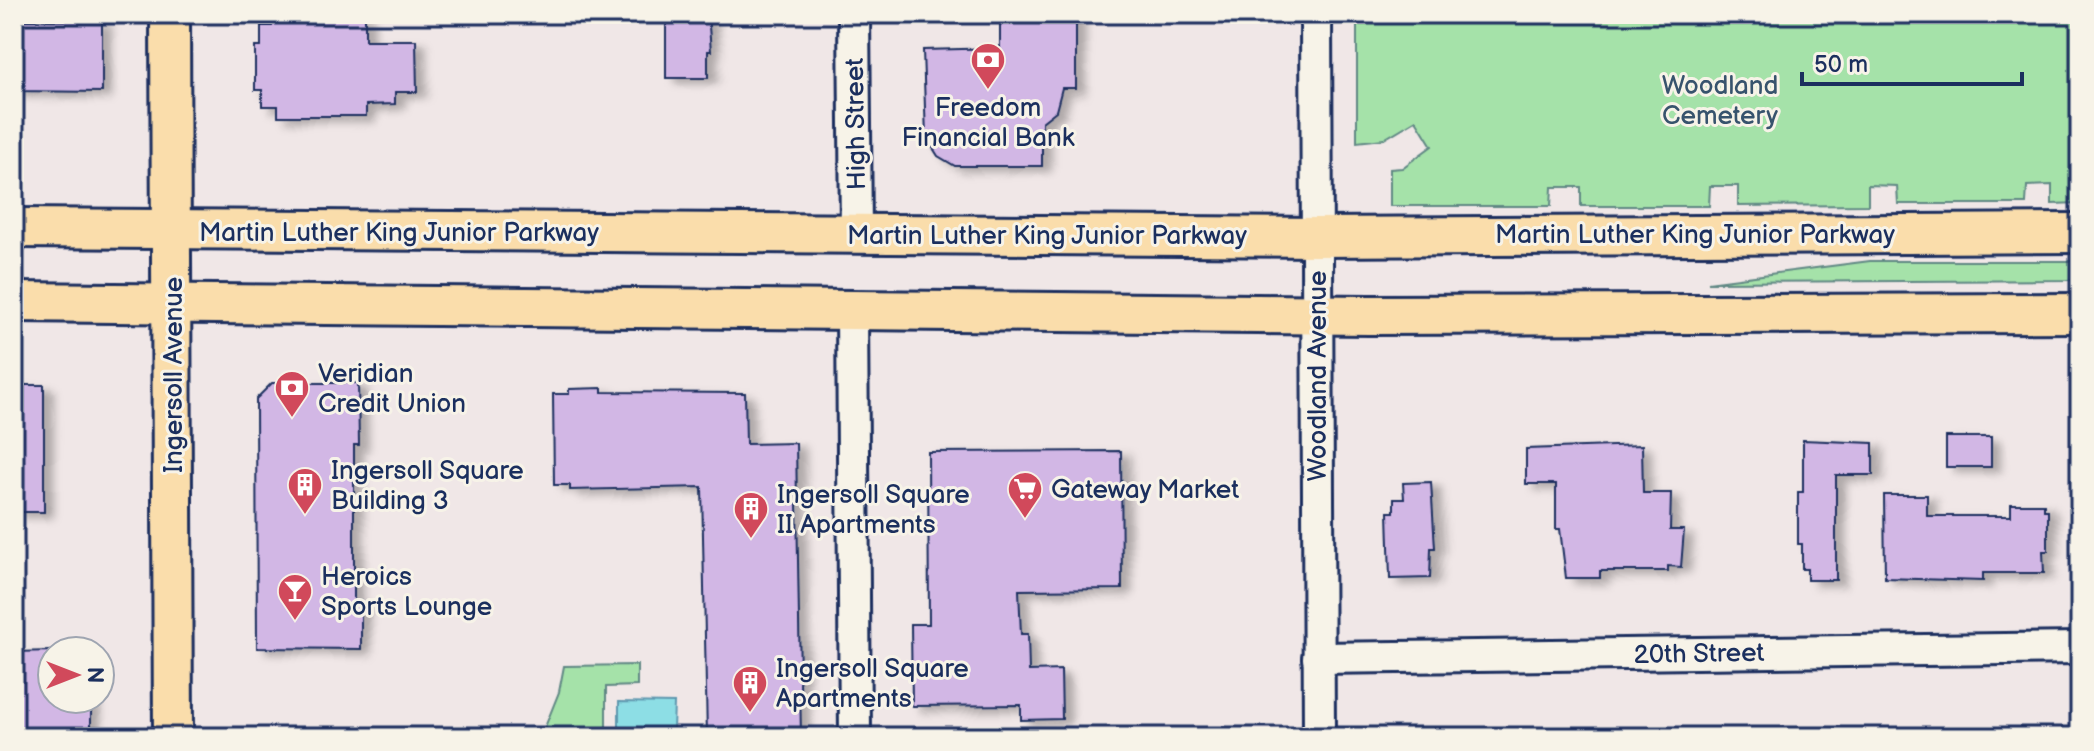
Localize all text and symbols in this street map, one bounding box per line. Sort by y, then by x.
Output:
scale bar [1802,36,2022,86]
bank icon: Freedom Financial Bank [969,41,1007,91]
text: 50 m [1814,50,1868,79]
street label: High Street [840,58,873,190]
park label: Woodland Cemetery [1662,71,1778,132]
place label: Freedom Financial Bank [901,93,1075,154]
street label: Martin Luther King Junior Parkway [199,218,599,249]
street label: Martin Luther King Junior Parkway [1495,220,1895,251]
street label: Martin Luther King Junior Parkway [847,221,1247,252]
street label: Woodland Avenue [1303,271,1334,481]
street label: Ingersoll Avenue [159,277,190,473]
place label: Veridian Credit Union [318,359,466,420]
bank icon: Veridian Credit Union [273,369,311,419]
place label: Ingersoll Square Building 3 [331,456,524,517]
building icon: Ingersoll Square Building 3 [286,466,324,516]
supermarket icon: Gateway Market [1006,470,1044,520]
place label: Gateway Market [1051,475,1239,506]
place label: Ingersoll Square II Apartments [777,480,970,541]
building icon: Ingersoll Square II Apartments [732,490,770,540]
place label: Heroics Sports Lounge [321,562,492,623]
bar icon: Heroics Sports Lounge [276,572,314,622]
north arrow [36,635,116,715]
street label: 20th Street [1633,638,1765,671]
place label: Ingersoll Square Apartments [776,654,969,715]
building icon: Ingersoll Square Apartments [731,664,769,714]
text: N [81,667,108,683]

